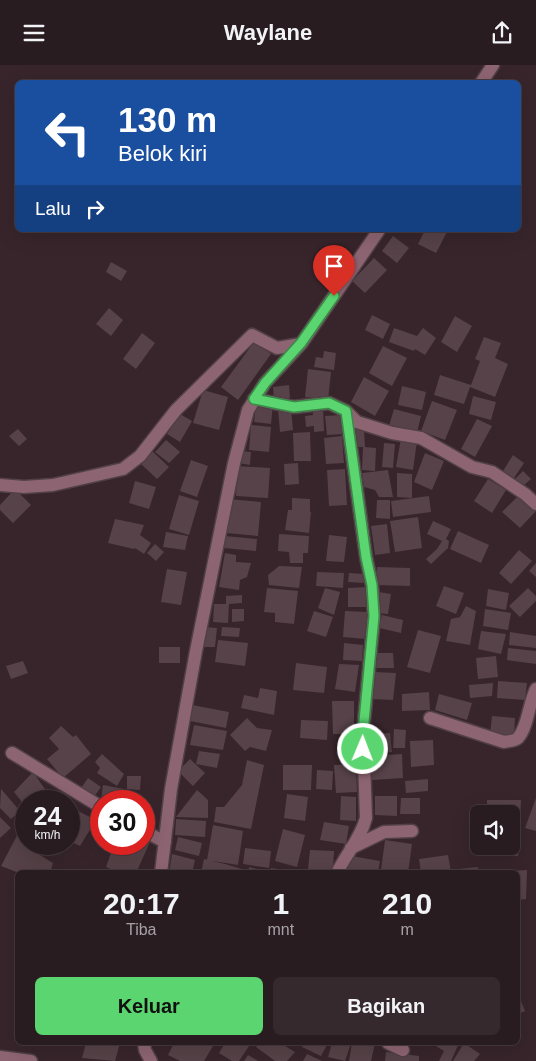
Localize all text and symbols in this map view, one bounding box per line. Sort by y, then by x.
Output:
icon: menu [20,19,48,47]
icon: share [488,19,516,47]
text: Waylane [224,20,312,45]
icon: left [35,100,100,165]
text: 130 m [118,100,217,139]
text: Belok kiri [118,141,207,166]
icon: right [81,195,109,223]
text: Lalu [35,198,71,219]
pin [313,245,355,296]
icon: arrive [320,252,348,280]
position arrow [336,722,388,774]
speed limit sign: 30 [90,790,155,855]
text: 24 [34,802,61,830]
map controls [470,805,520,855]
button: sound [470,805,520,855]
text: km/h [34,828,61,842]
text: 20:17 [103,887,180,920]
text: 1 [272,887,289,920]
text: 210 [382,887,432,920]
text: Tiba [126,921,157,938]
text: mnt [267,921,294,938]
text: m [400,921,414,938]
button: Keluar [35,977,263,1035]
button: Bagikan [273,977,500,1035]

